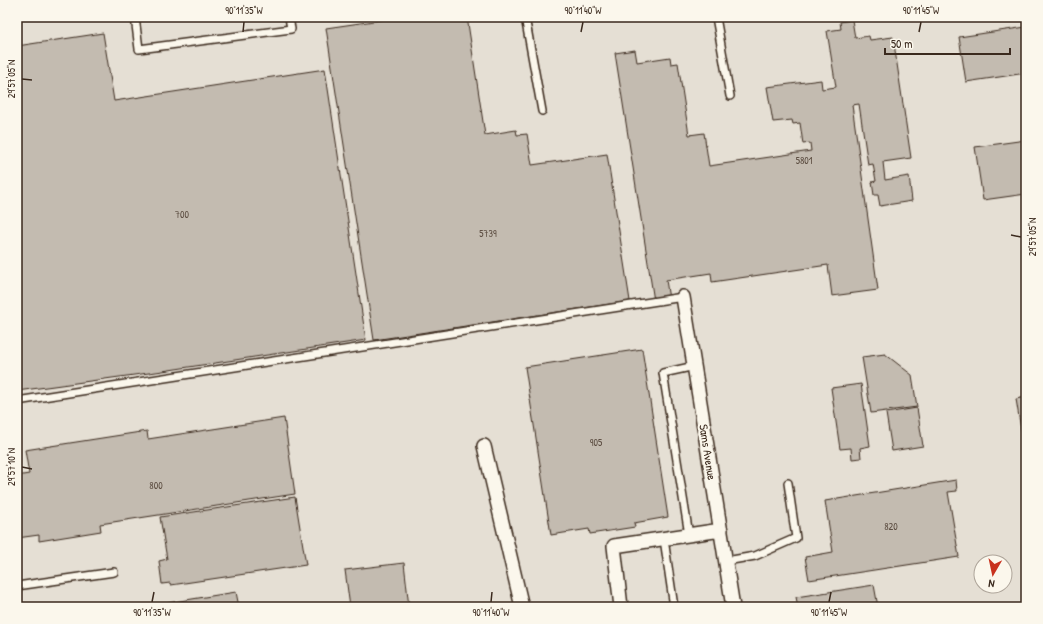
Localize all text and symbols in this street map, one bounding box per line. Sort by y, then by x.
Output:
text: 90°11'35"W [225,4,263,17]
text: 90°11'40"W [565,4,602,17]
text: 90°11'45"W [903,4,940,17]
scale bar [885,30,1010,56]
text: 50 m [891,35,912,52]
text: 29°57'05"N [5,60,18,98]
house number: 5801 [796,154,813,167]
house number: 700 [175,208,189,221]
text: 29°57'05"N [1026,218,1039,256]
house number: 5739 [479,227,497,240]
street label: Sams Avenue [695,423,721,481]
house number: 905 [590,436,603,449]
text: 29°57'10"N [5,448,18,486]
house number: 800 [149,479,163,492]
house number: 820 [884,520,898,533]
north arrow [973,554,1013,594]
text: N [987,576,995,591]
text: 90°11'35"W [133,606,171,619]
text: 90°11'40"W [473,606,510,619]
text: 90°11'45"W [811,606,848,619]

